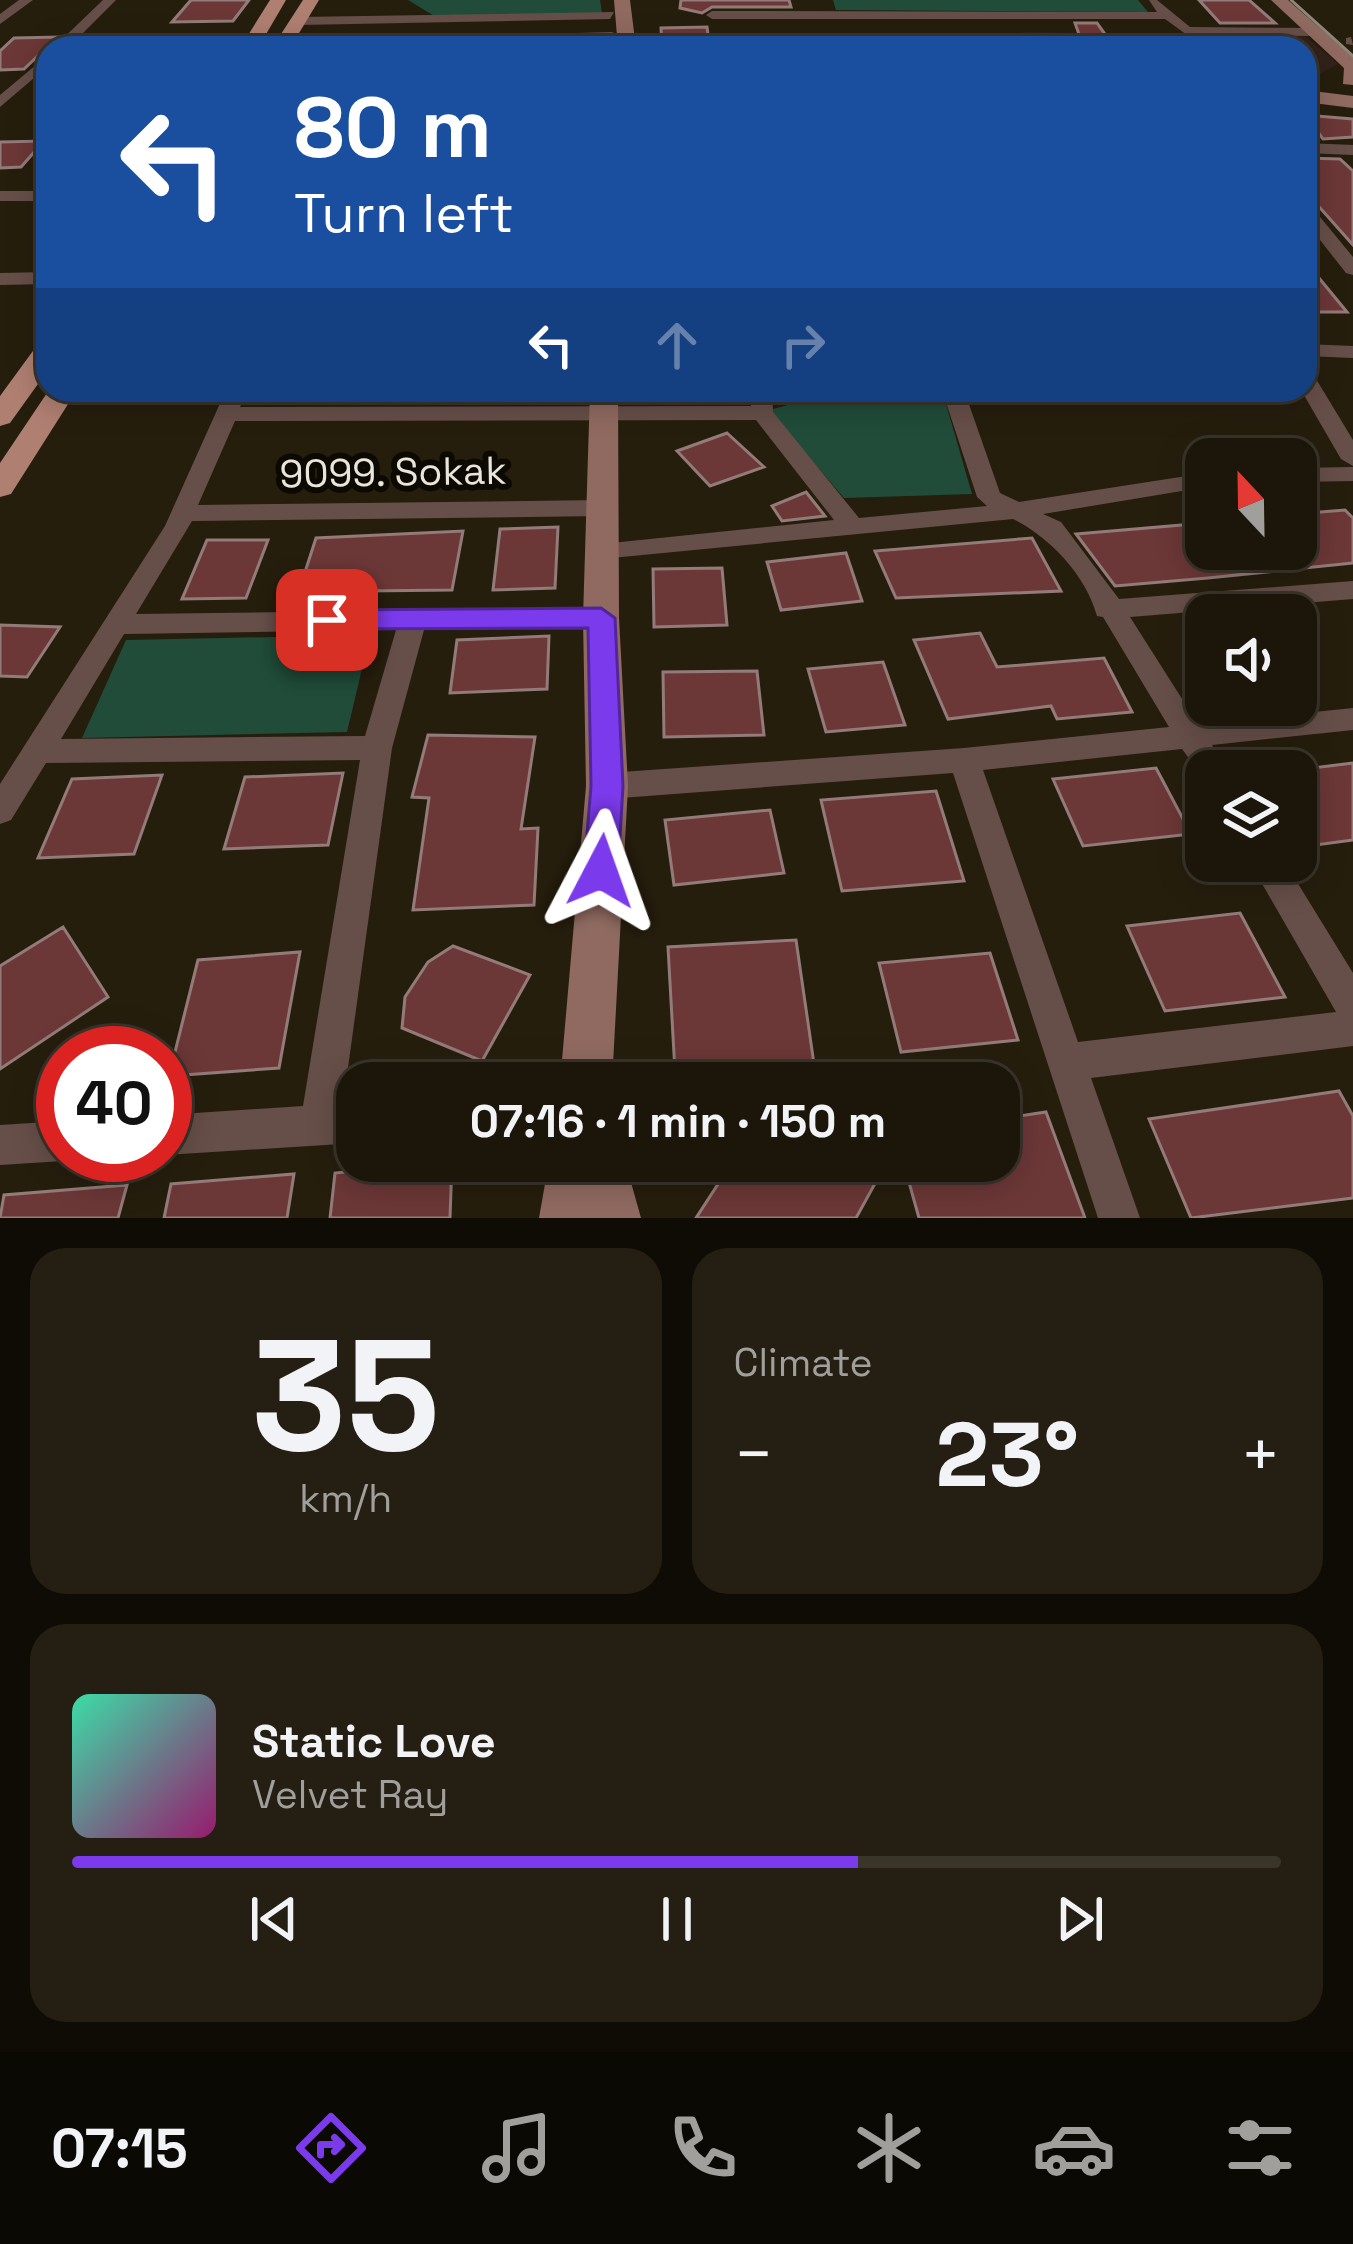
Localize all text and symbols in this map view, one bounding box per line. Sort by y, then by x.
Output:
text: 80 m [294,74,492,182]
icon: left [96,84,252,240]
text: Turn left [294,179,514,248]
icon: left [518,312,584,378]
icon: ahead [644,312,710,378]
icon: right [770,312,836,378]
north arrow [1185,438,1317,570]
map controls [1185,438,1317,882]
street label: 9099. Sokak [279,446,507,498]
pin [276,569,378,671]
icon: arrive [294,587,360,653]
button: sound [1185,594,1317,726]
button: layers [1185,750,1317,882]
position arrow [538,808,664,934]
speed limit sign: 40 [36,1026,192,1182]
text: 07:16 · 1 min · 150 m [470,1093,886,1150]
text: 35 [252,1296,440,1496]
text: Climate [734,1338,873,1387]
text: 23° [935,1397,1079,1512]
text: − [734,1412,774,1496]
text: + [1240,1412,1281,1496]
text: km/h [299,1474,392,1523]
text: Static Love [252,1713,496,1770]
text: Velvet Ray [252,1770,448,1819]
icon: previous [241,1886,307,1952]
icon: pause [644,1886,710,1952]
icon: next [1047,1886,1113,1952]
icon: directions [289,2106,373,2190]
icon: music [475,2106,559,2190]
icon: phone [661,2106,745,2190]
icon: climate [847,2106,931,2190]
icon: car [1032,2106,1116,2190]
icon: filters [1218,2106,1302,2190]
text: 07:15 [51,2114,188,2183]

